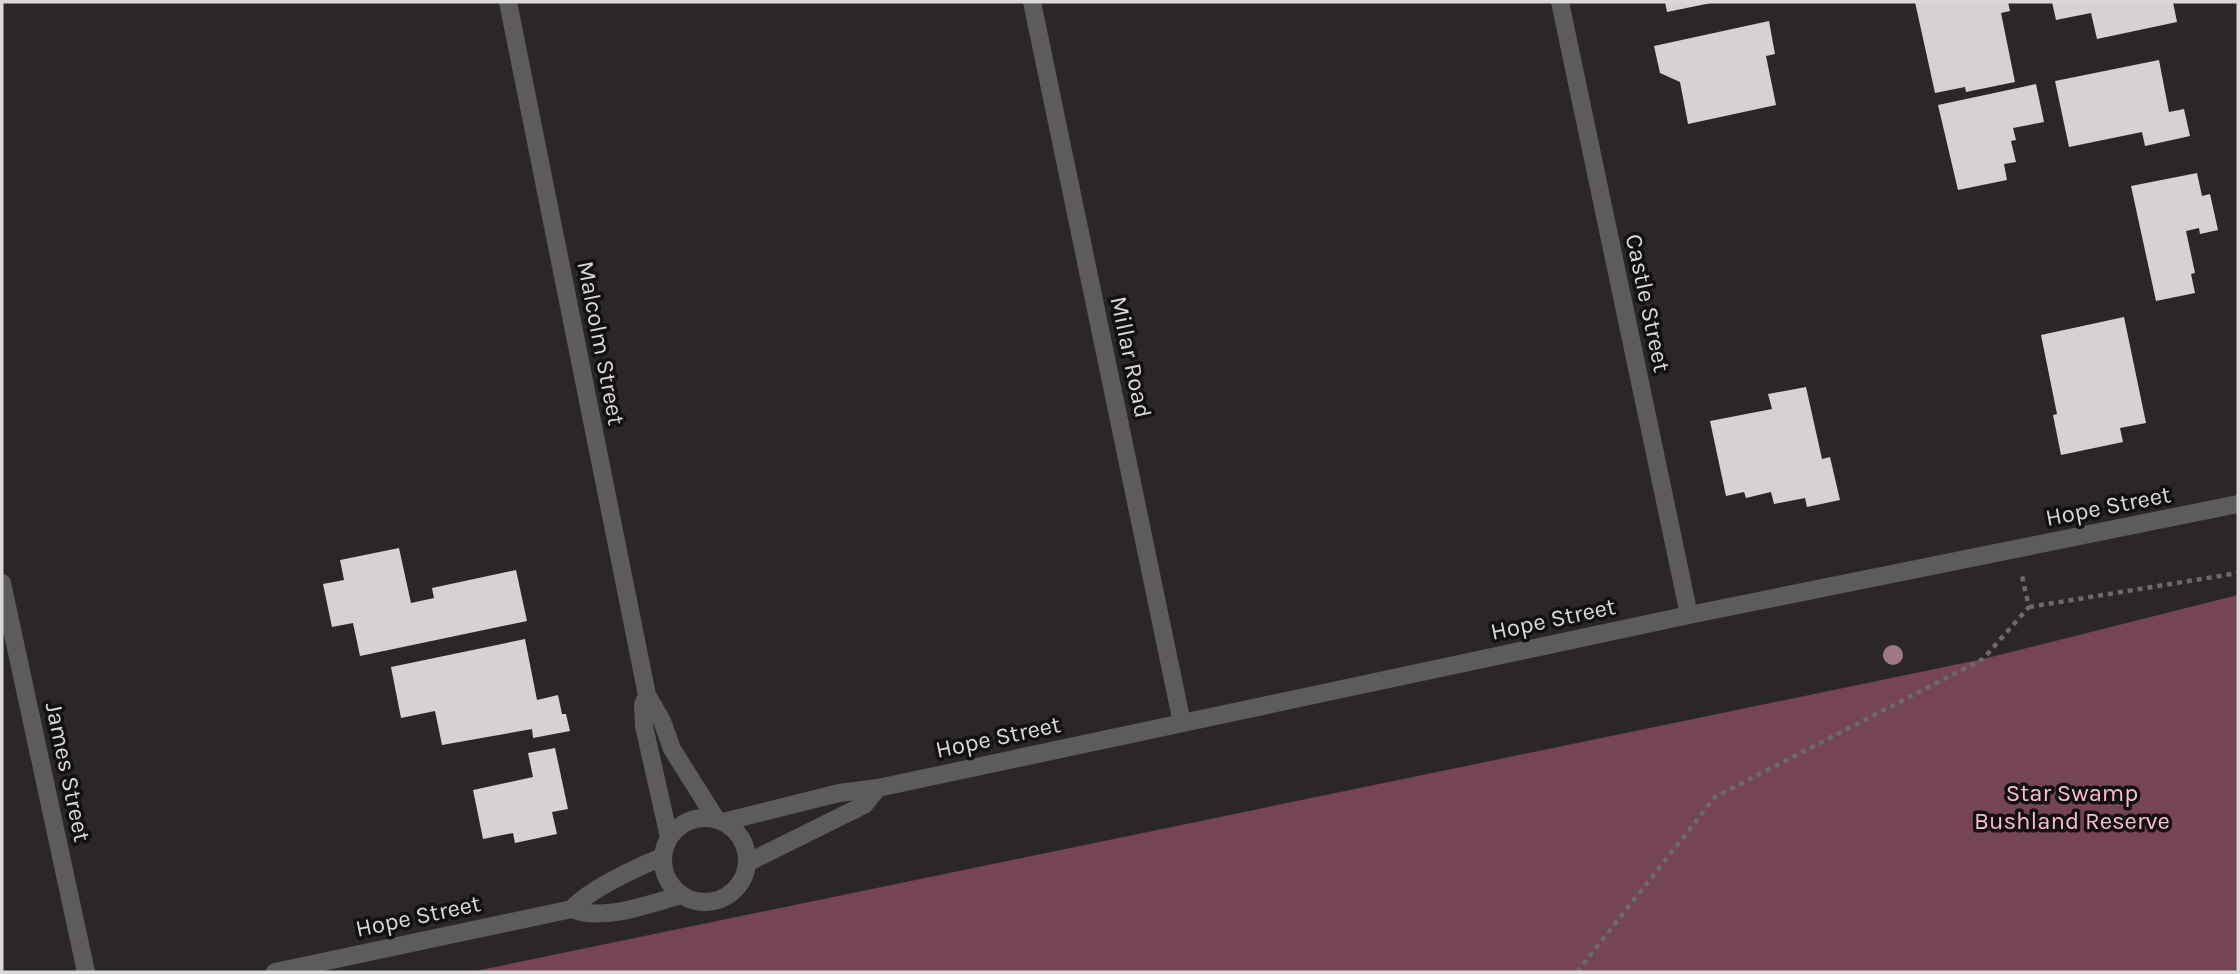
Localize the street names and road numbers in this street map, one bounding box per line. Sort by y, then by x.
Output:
street label: Castle Street [1620,232,1676,374]
street label: Malcolm Street [571,259,631,427]
street label: Millar Road [1104,294,1158,420]
street label: Hope Street [2043,480,2173,532]
street label: Hope Street [1488,592,1618,646]
street label: James Street [40,700,96,844]
street label: Hope Street [933,710,1063,764]
street label: Hope Street [353,889,483,943]

